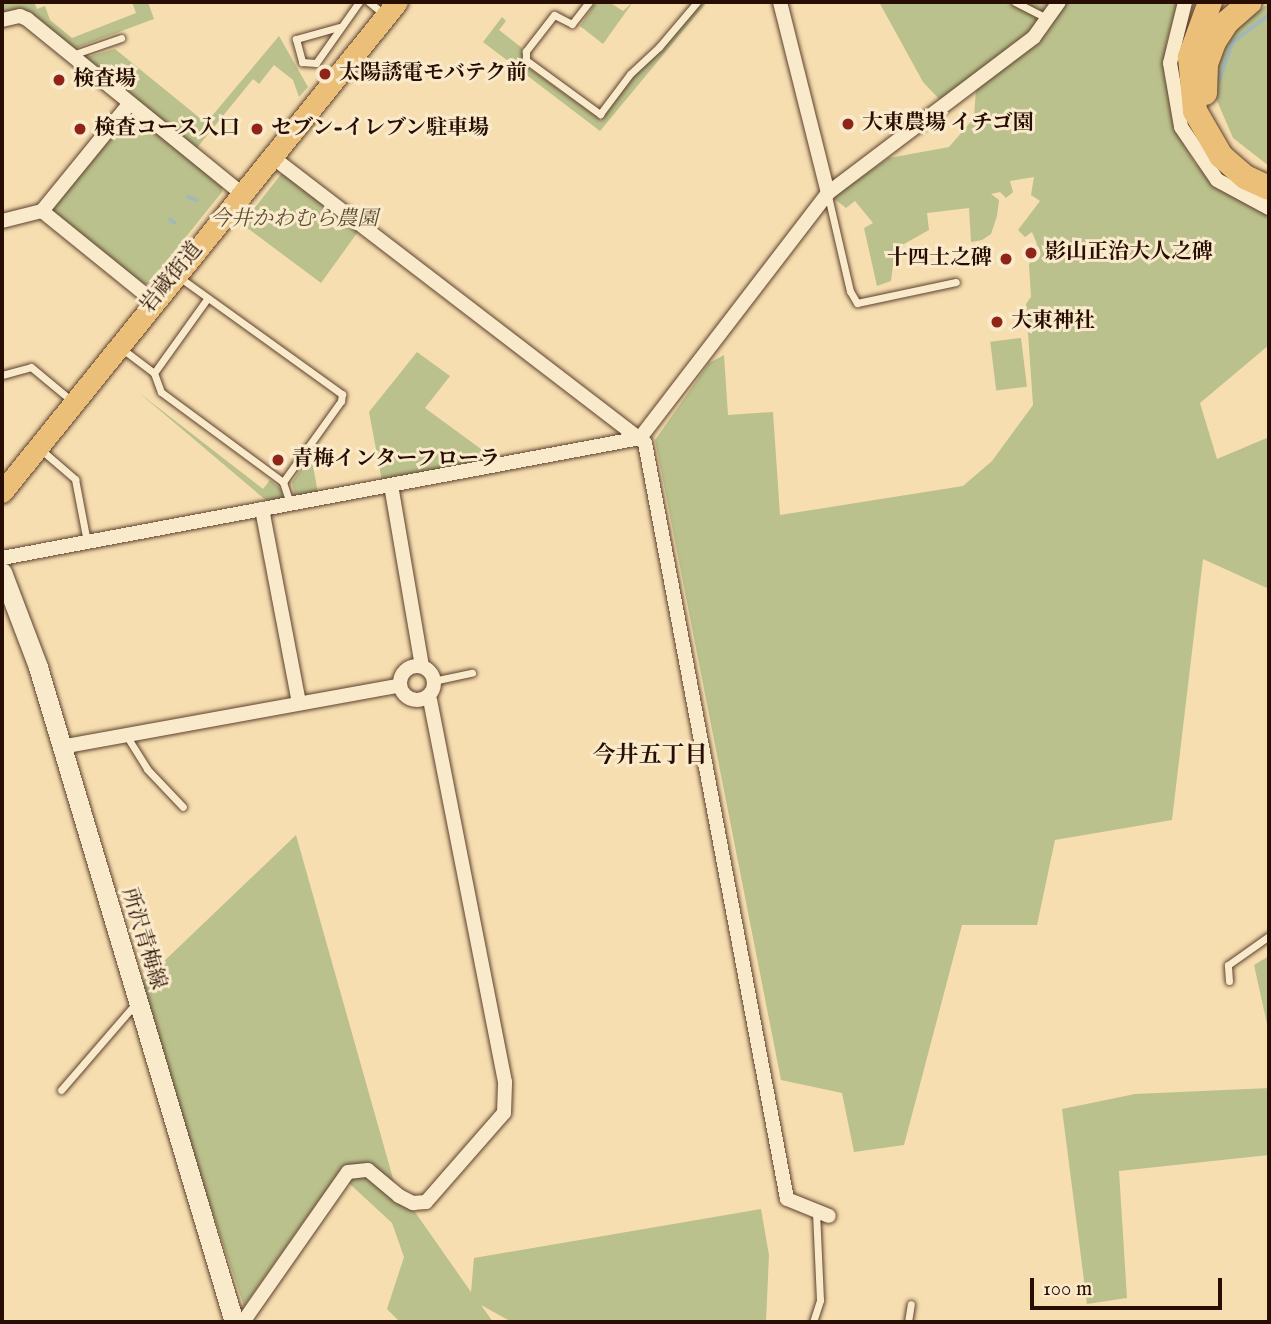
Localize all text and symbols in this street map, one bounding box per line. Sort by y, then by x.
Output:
place label: 太陽誘電モバテク前 [339,61,528,87]
marker: 太陽誘電モバテク前 [317,66,333,82]
place label: 検査場 [73,67,136,93]
marker: 検査場 [51,72,67,88]
place label: 大東農場 イチゴ園 [862,111,1035,137]
place label: 検査コース入口 [94,116,241,142]
place label: セブン-イレブン駐車場 [271,116,491,142]
marker: 大東農場 イチゴ園 [840,116,856,132]
marker: 検査コース入口 [72,121,88,137]
marker: セブン-イレブン駐車場 [249,121,265,137]
park label: 今井かわむら農園 [210,207,378,233]
street label: 岩蔵街道 [136,237,208,319]
place label: 影山正治大人之碑 [1045,240,1213,266]
marker: 影山正治大人之碑 [1023,245,1039,261]
place label: 十四士之碑 [887,246,992,272]
marker: 十四士之碑 [998,251,1014,267]
place label: 大東神社 [1011,309,1095,335]
marker: 大東神社 [989,314,1005,330]
place label: 青梅インターフローラ [292,447,502,473]
marker: 青梅インターフローラ [270,452,286,468]
district label: 今井五丁目 [593,742,707,770]
street label: 所沢青梅線 [116,885,170,993]
scale bar [1033,1264,1226,1308]
text: 100 m [1043,1276,1092,1303]

